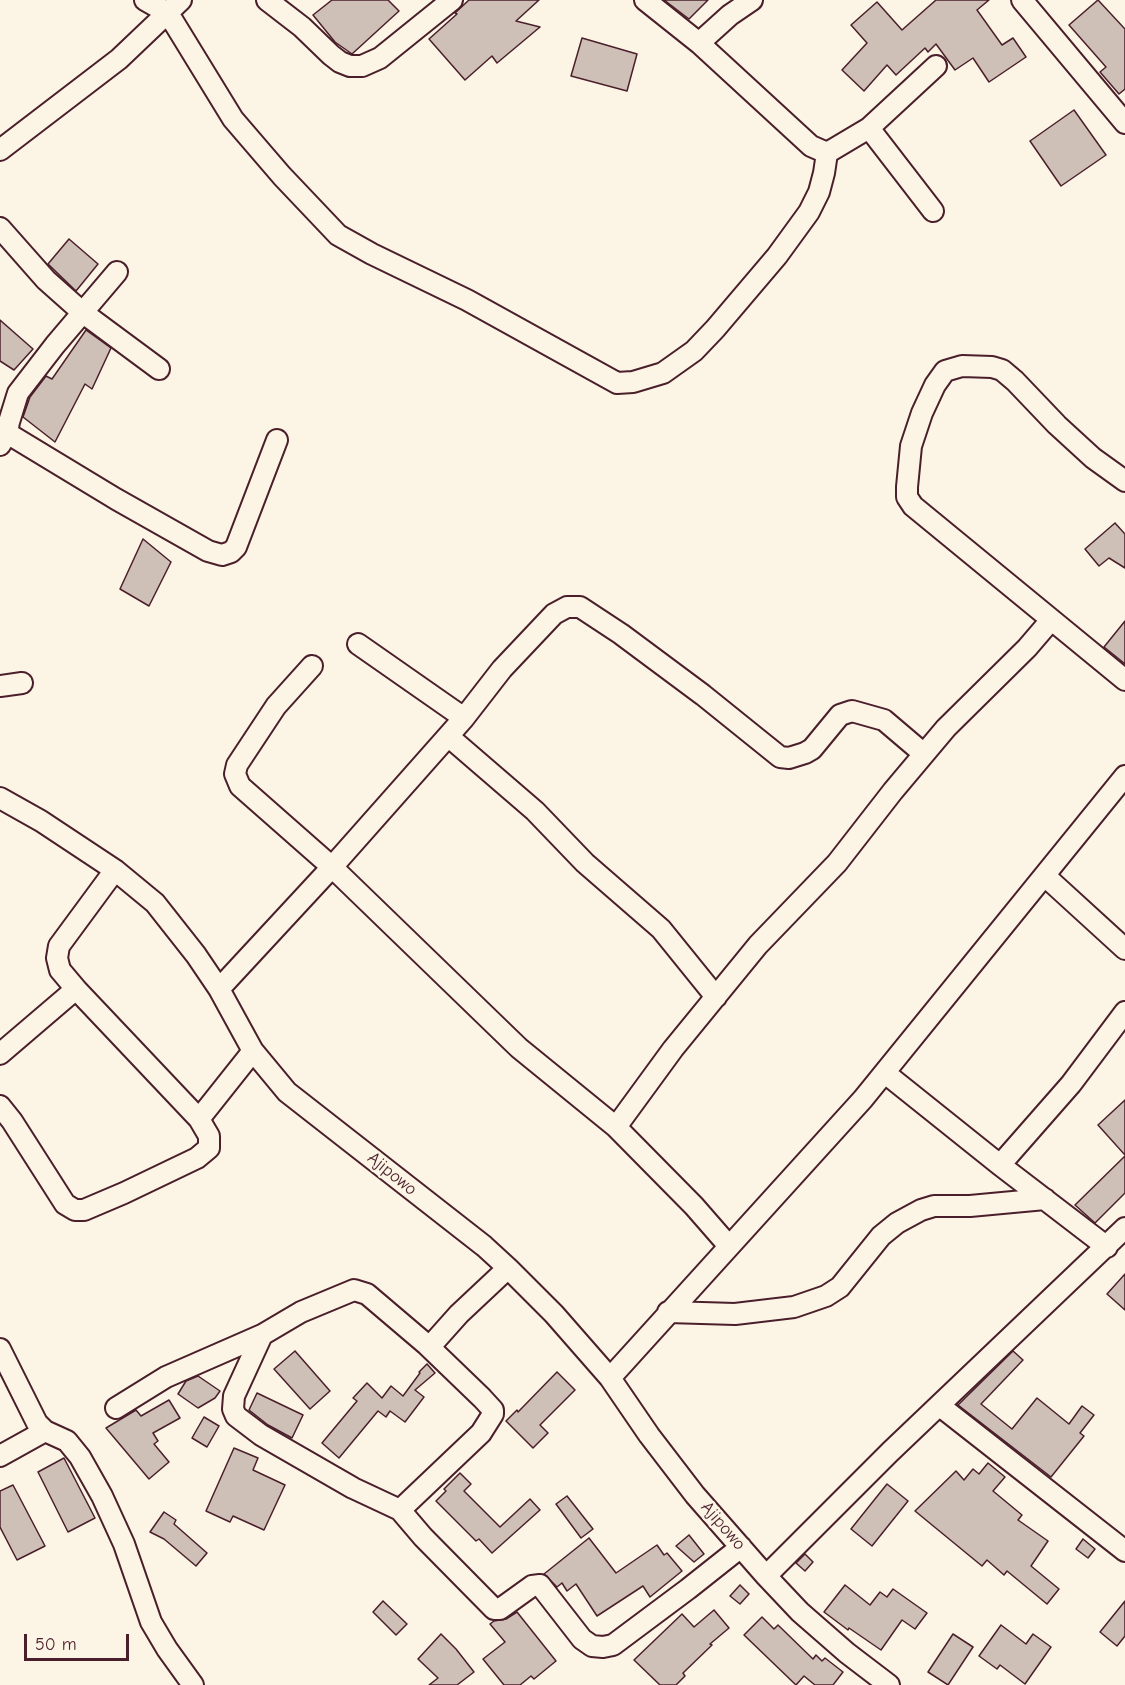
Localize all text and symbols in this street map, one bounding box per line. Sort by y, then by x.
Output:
street label: Ajipowo [363,1147,421,1201]
street label: Ajipowo [696,1497,750,1555]
scale bar [27,1622,132,1660]
text: 50 m [35,1634,77,1655]

